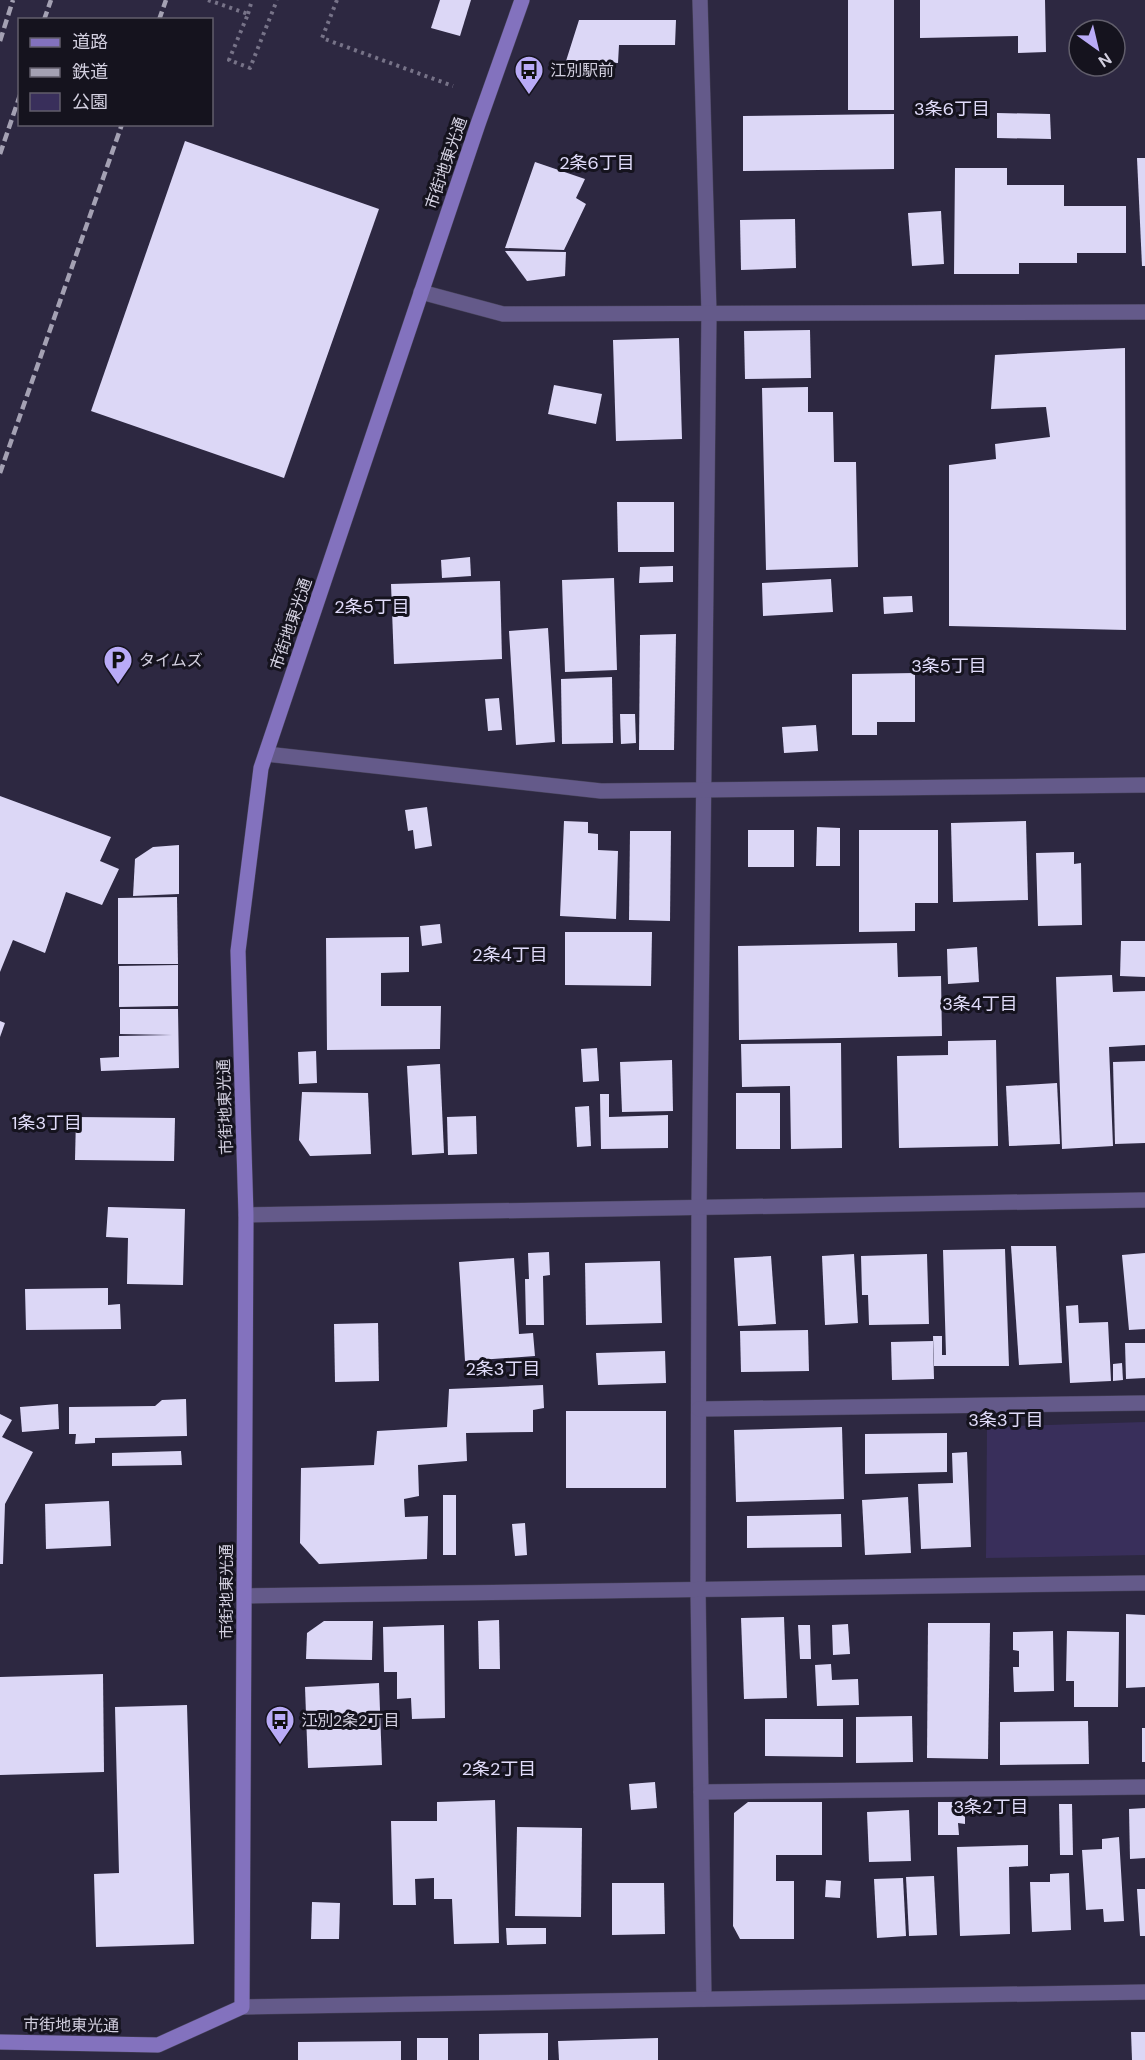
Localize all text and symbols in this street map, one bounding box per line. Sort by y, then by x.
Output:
legend [18,18,213,126]
north arrow [1067,18,1127,78]
text: 道路 [72,30,108,54]
text: N [1094,48,1116,72]
bus stop icon: 江別駅前 [513,54,545,96]
text: 鉄道 [72,60,108,84]
place label: 江別駅前 [550,60,614,81]
text: 公園 [72,90,108,114]
district label: 3条6丁目 [914,97,990,121]
street label: 市街地東光通 [420,114,472,212]
district label: 2条6丁目 [559,151,635,175]
street label: 市街地東光通 [265,575,317,673]
district label: 2条5丁目 [334,595,410,619]
parking icon: タイムズ [102,644,134,686]
place label: タイムズ [139,650,203,671]
district label: 3条5丁目 [911,654,987,678]
district label: 2条4丁目 [472,943,548,967]
district label: 3条4丁目 [942,992,1018,1016]
street label: 市街地東光通 [213,1059,237,1155]
district label: 1条3丁目 [12,1111,82,1135]
district label: 2条3丁目 [465,1357,541,1381]
district label: 3条3丁目 [968,1408,1044,1432]
street label: 市街地東光通 [216,1544,237,1640]
bus stop icon: 江別2条2丁目 [264,1704,296,1746]
place label: 江別2条2丁目 [301,1710,399,1731]
district label: 2条2丁目 [462,1757,536,1781]
district label: 3条2丁目 [953,1795,1029,1819]
street label: 市街地東光通 [23,2014,119,2036]

